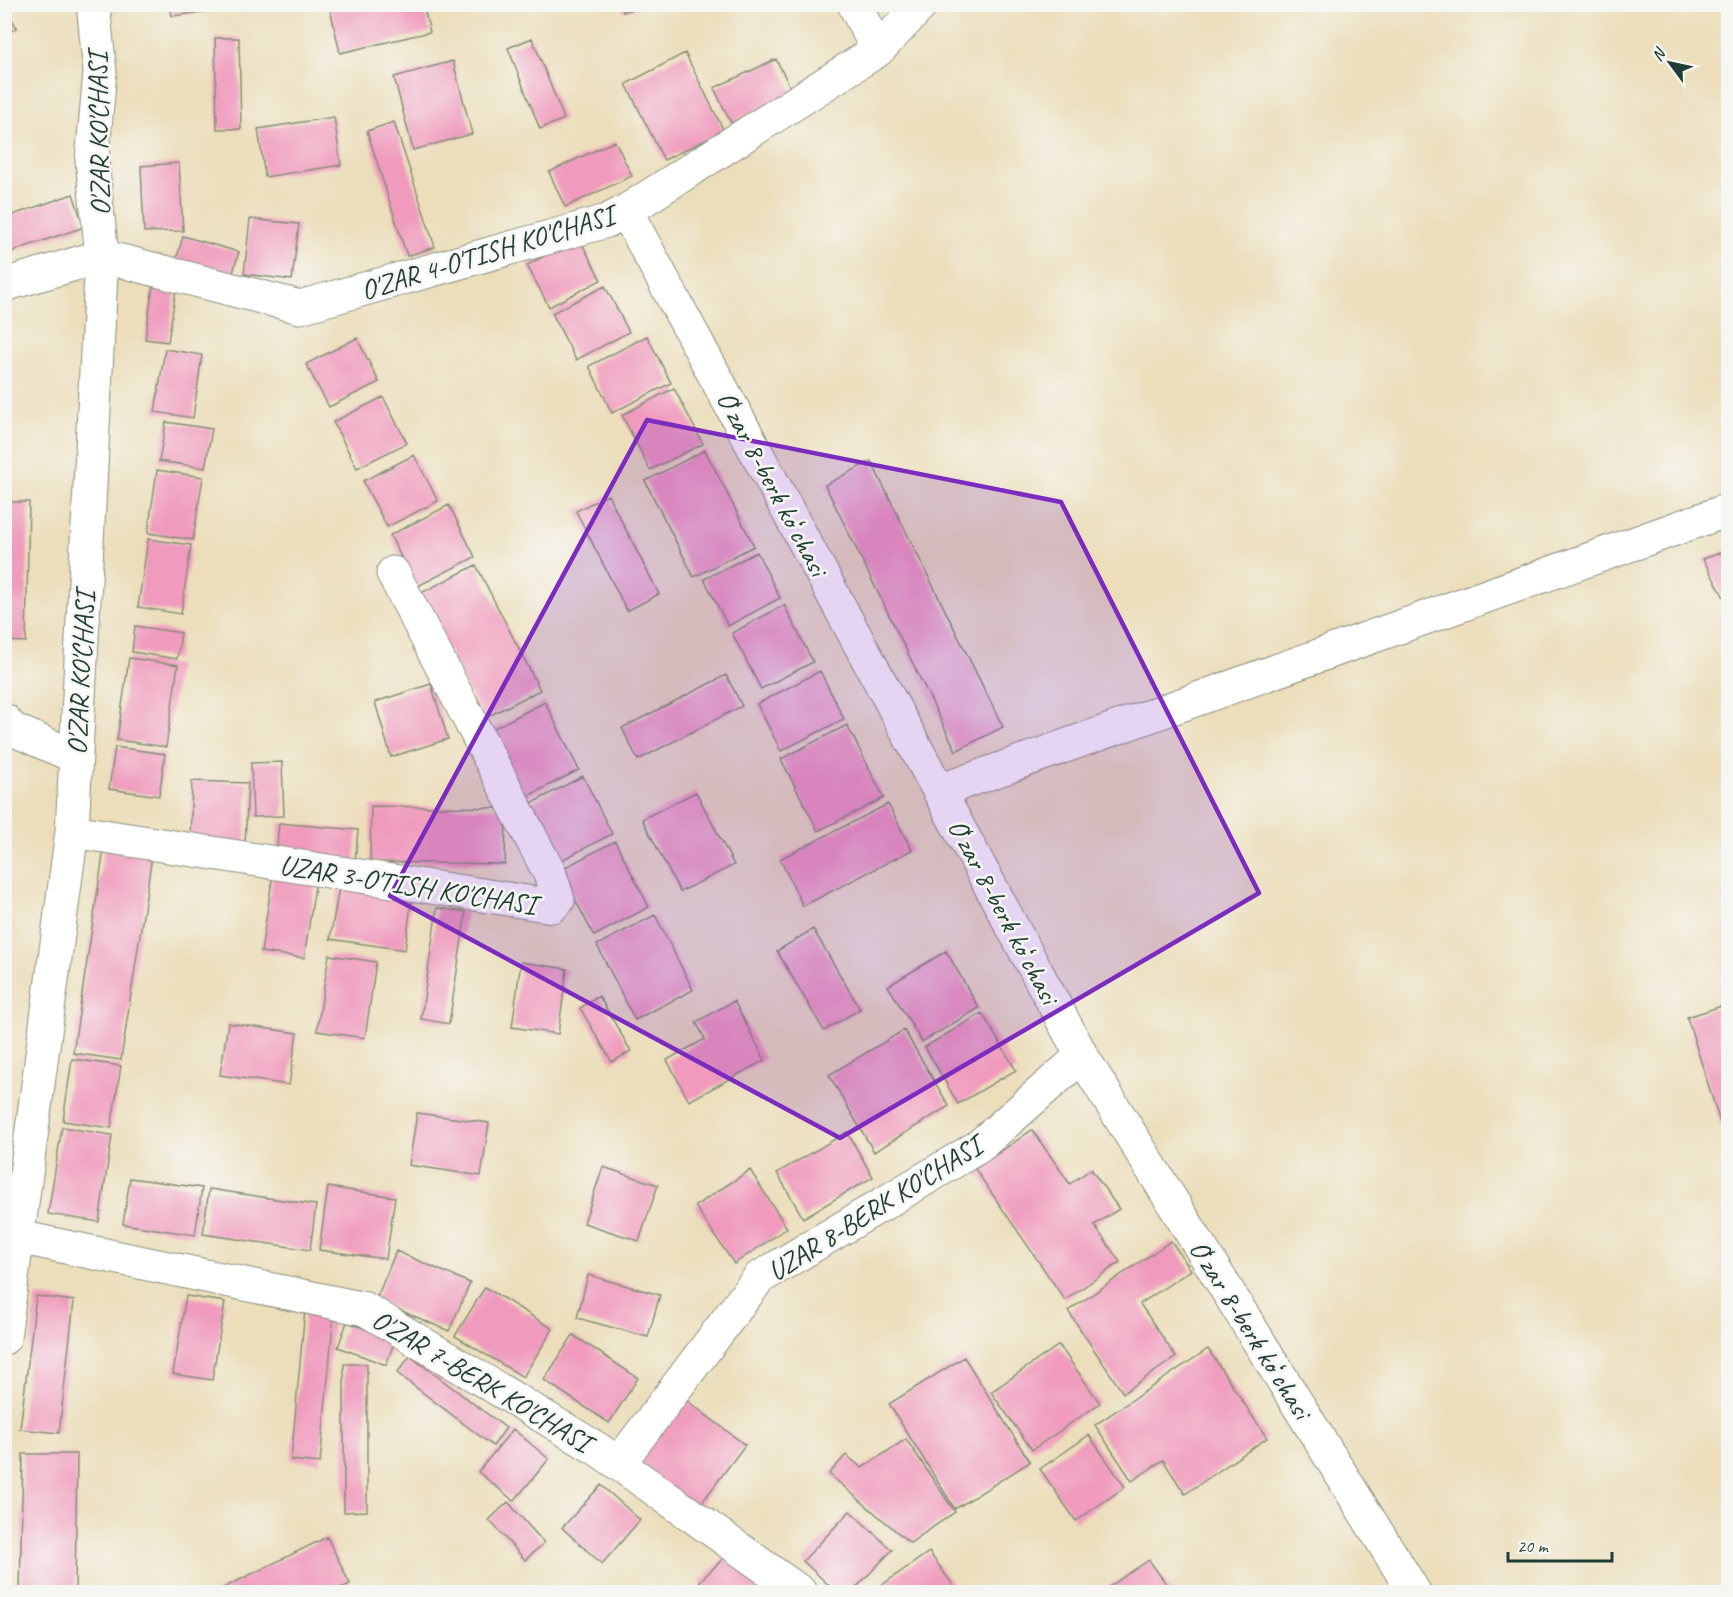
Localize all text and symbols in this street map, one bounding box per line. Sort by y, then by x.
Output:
north arrow [1640,33,1700,93]
text: N [1647,43,1671,65]
street label: O'ZAR KO'CHASI [79,46,117,216]
street label: O'ZAR 4-O'TISH KO'CHASI [356,196,624,308]
street label: Oʻzar 8-berk koʻchasi [709,385,838,585]
street label: O'ZAR KO'CHASI [59,585,103,756]
street label: Oʻzar 8-berk koʻchasi [940,813,1069,1013]
street label: UZAR 3-O'TISH KO'CHASI [277,847,544,923]
street label: UZAR 8-BERK KO'CHASI [761,1125,993,1288]
street label: Oʻzar 8-berk koʻchasi [1182,1233,1321,1428]
street label: O'ZAR 7-BERK KO'CHASI [366,1301,603,1463]
scale bar [1508,1525,1612,1563]
text: 20 m [1517,1535,1550,1557]

